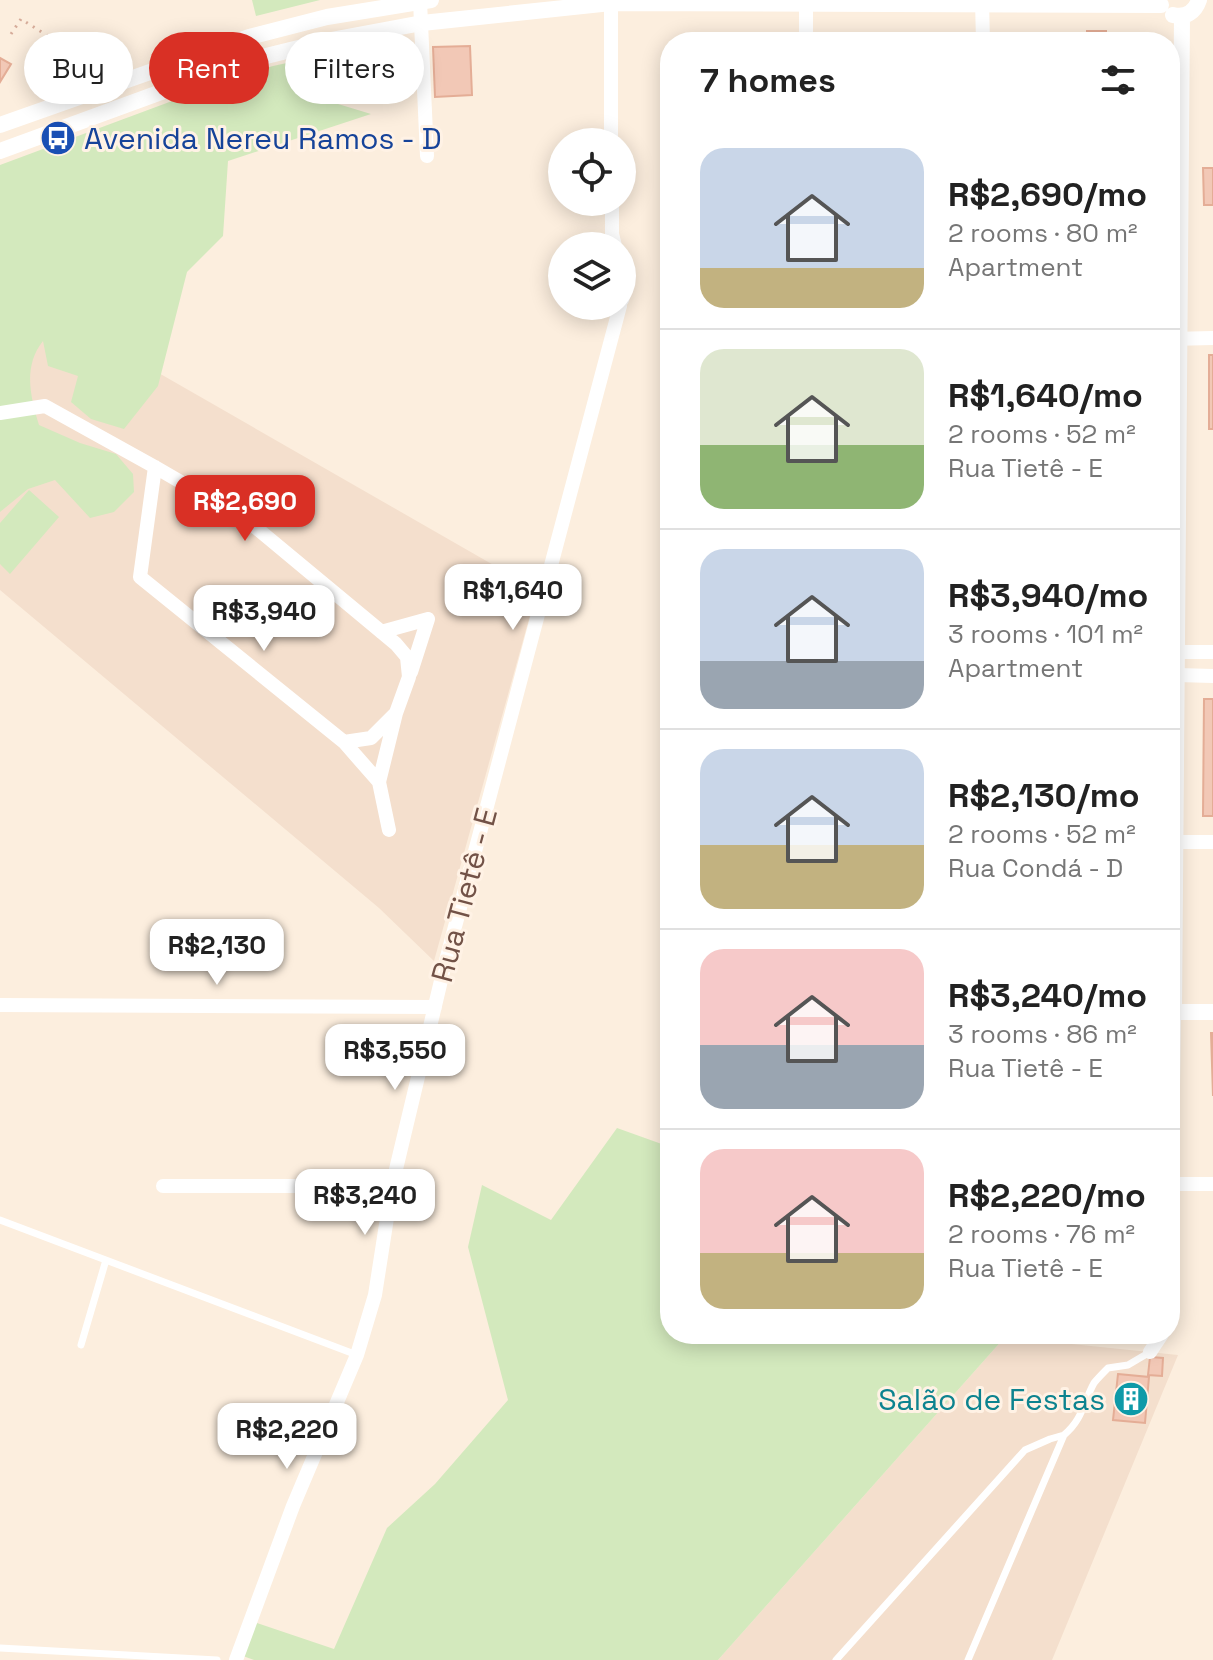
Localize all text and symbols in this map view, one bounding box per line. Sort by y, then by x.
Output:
chip: Buy [24,32,133,104]
chip: Rent [149,32,269,104]
chip: Filters [285,32,424,104]
icon: filters [1096,58,1140,102]
text: 7 homes [700,59,836,102]
bus stop icon: Avenida Nereu Ramos - D [39,119,77,157]
place label: Avenida Nereu Ramos - D [84,119,442,158]
map controls [548,128,636,320]
button: locate [548,128,636,216]
text: R$2,690/mo [948,173,1147,216]
icon: home [764,180,860,276]
text: 2 rooms · 80 m² [948,216,1138,250]
button: layers [548,232,636,320]
text: Apartment [948,250,1083,284]
text: R$1,640/mo [948,374,1143,417]
icon: home [764,381,860,477]
text: 2 rooms · 52 m² [948,417,1136,451]
text: Rua Tietê - E [948,451,1103,485]
pin: R$2,690 [171,475,319,543]
text: R$2,690 [193,484,297,518]
pin: R$1,640 [439,564,587,632]
text: R$1,640 [463,573,563,607]
text: R$3,940/mo [948,574,1148,617]
icon: home [764,581,860,677]
pin: R$3,940 [190,585,338,653]
text: R$3,940 [211,594,317,628]
text: 3 rooms · 101 m² [948,617,1143,651]
text: Apartment [948,651,1083,685]
text: R$2,130/mo [948,774,1140,817]
icon: home [764,781,860,877]
street label: Rua Tietê - E [422,804,506,986]
text: 2 rooms · 52 m² [948,817,1136,851]
text: Rua Condá - D [948,851,1123,885]
pin: R$2,130 [143,919,291,987]
text: R$2,130 [168,928,266,962]
text: R$3,240/mo [948,974,1147,1017]
icon: home [764,981,860,1077]
text: 3 rooms · 86 m² [948,1017,1137,1051]
pin: R$3,550 [321,1024,469,1092]
text: R$3,550 [343,1033,447,1067]
text: Rua Tietê - E [948,1051,1103,1085]
pin: R$3,240 [291,1169,439,1237]
text: R$2,220/mo [948,1174,1146,1217]
text: R$3,240 [313,1178,417,1212]
icon: home [764,1181,860,1277]
text: 2 rooms · 76 m² [948,1217,1135,1251]
text: Rua Tietê - E [948,1251,1103,1285]
place label: Salão de Festas [878,1380,1105,1419]
building icon: Salão de Festas [1112,1380,1150,1418]
pin: R$2,220 [213,1403,361,1471]
text: R$2,220 [235,1412,339,1446]

